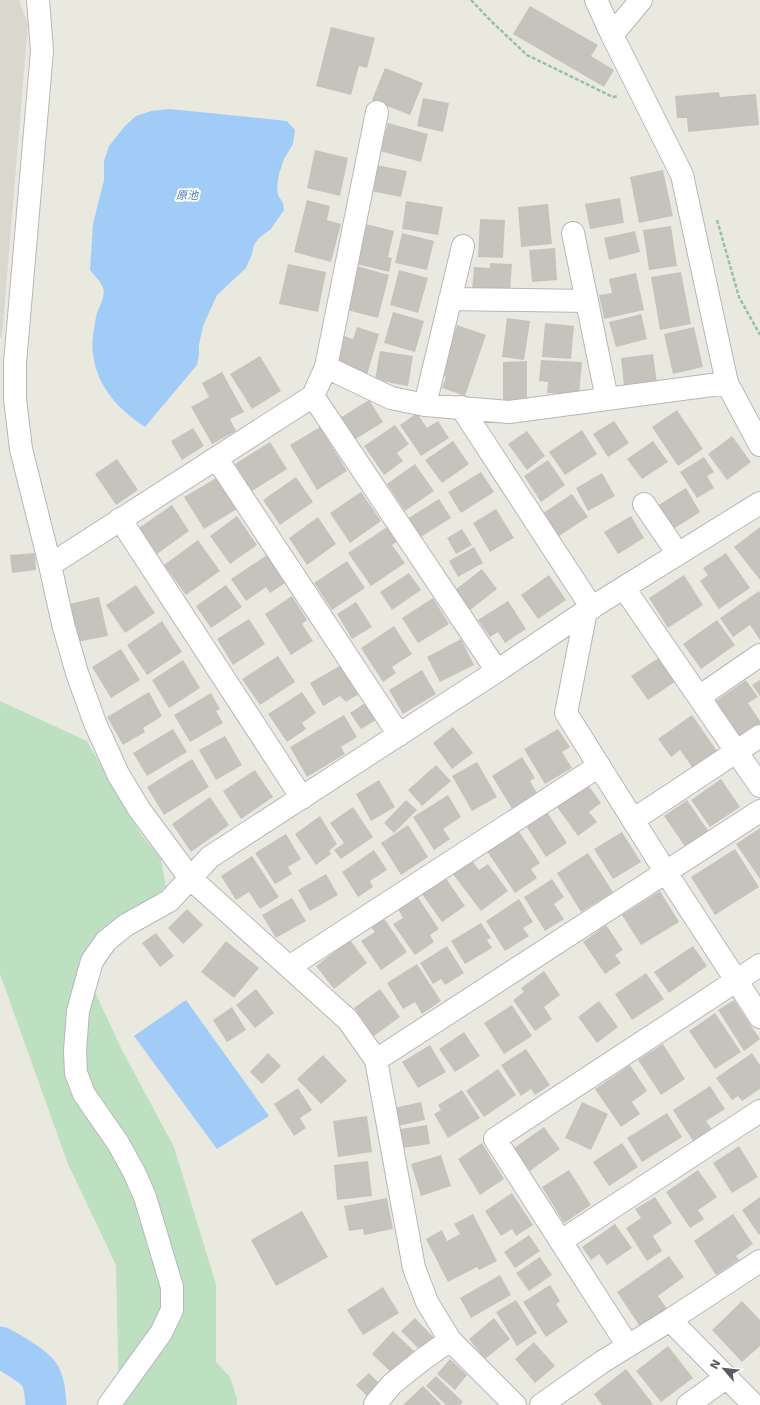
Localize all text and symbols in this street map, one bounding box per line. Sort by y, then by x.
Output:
water label: 原池 [176,189,199,202]
north arrow [704,1349,744,1389]
text: N [708,1357,724,1372]

